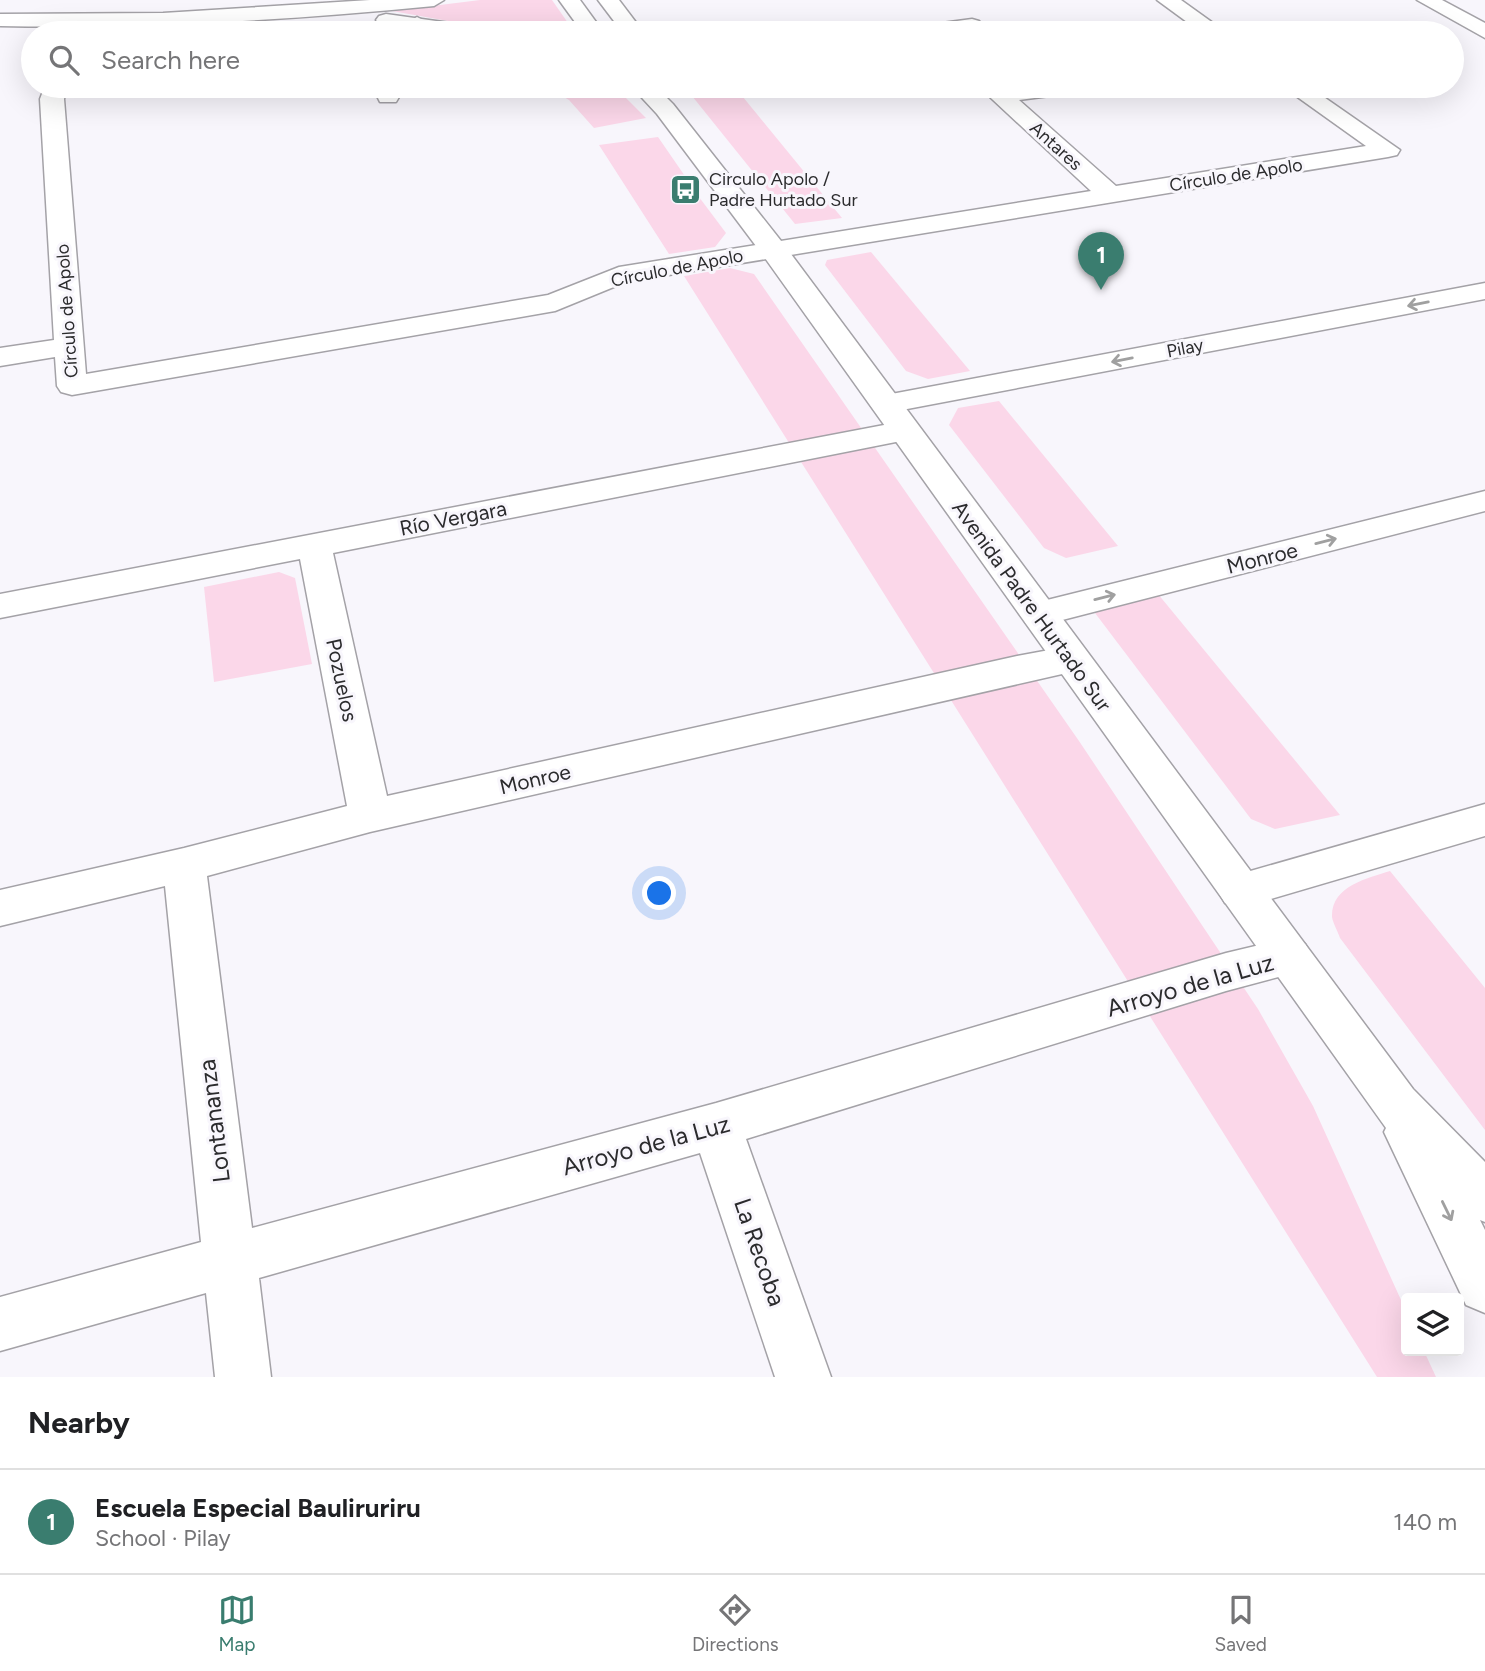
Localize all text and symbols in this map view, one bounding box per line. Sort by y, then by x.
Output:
search box [21,21,1464,98]
icon: search [45,41,83,79]
text: Search here [101,44,240,76]
street label: Antares [1025,117,1087,175]
street label: Círculo de Apolo [1168,154,1304,196]
place label: Circulo Apolo / Padre Hurtado Sur [709,168,858,211]
bus stop icon: Circulo Apolo / Padre Hurtado Sur [669,172,703,206]
pin: 1 [1078,232,1124,290]
street label: Círculo de Apolo [51,243,83,379]
street label: Círculo de Apolo [609,244,745,292]
one-way arrow [1407,297,1430,311]
street label: Pilay [1165,334,1206,362]
one-way arrow [1111,354,1134,368]
street label: Río Vergara [397,495,509,541]
street label: Avenida Padre Hurtado Sur [947,496,1117,716]
one-way arrow [1314,534,1337,547]
street label: Monroe [1224,537,1300,579]
one-way arrow [1093,590,1116,603]
street label: Pozuelos [321,636,363,724]
street label: Monroe [497,759,573,799]
your location [642,876,676,910]
street label: Arroyo de la Luz [1103,947,1277,1023]
street label: Lontananza [192,1058,236,1184]
street label: Arroyo de la Luz [559,1109,733,1181]
street label: La Recoba [728,1194,792,1310]
one-way arrow [1440,1200,1454,1221]
map controls [1401,1293,1464,1356]
button: layers [1401,1293,1464,1356]
text: Nearby [28,1404,130,1441]
text: Escuela Especial Bauliruriru [95,1492,421,1524]
text: 1 [46,1508,56,1536]
text: 140 m [1393,1508,1457,1536]
text: School · Pilay [95,1524,231,1552]
tab: Map [218,1591,256,1656]
tab: Directions [692,1591,779,1656]
tab: Saved [1215,1591,1267,1656]

